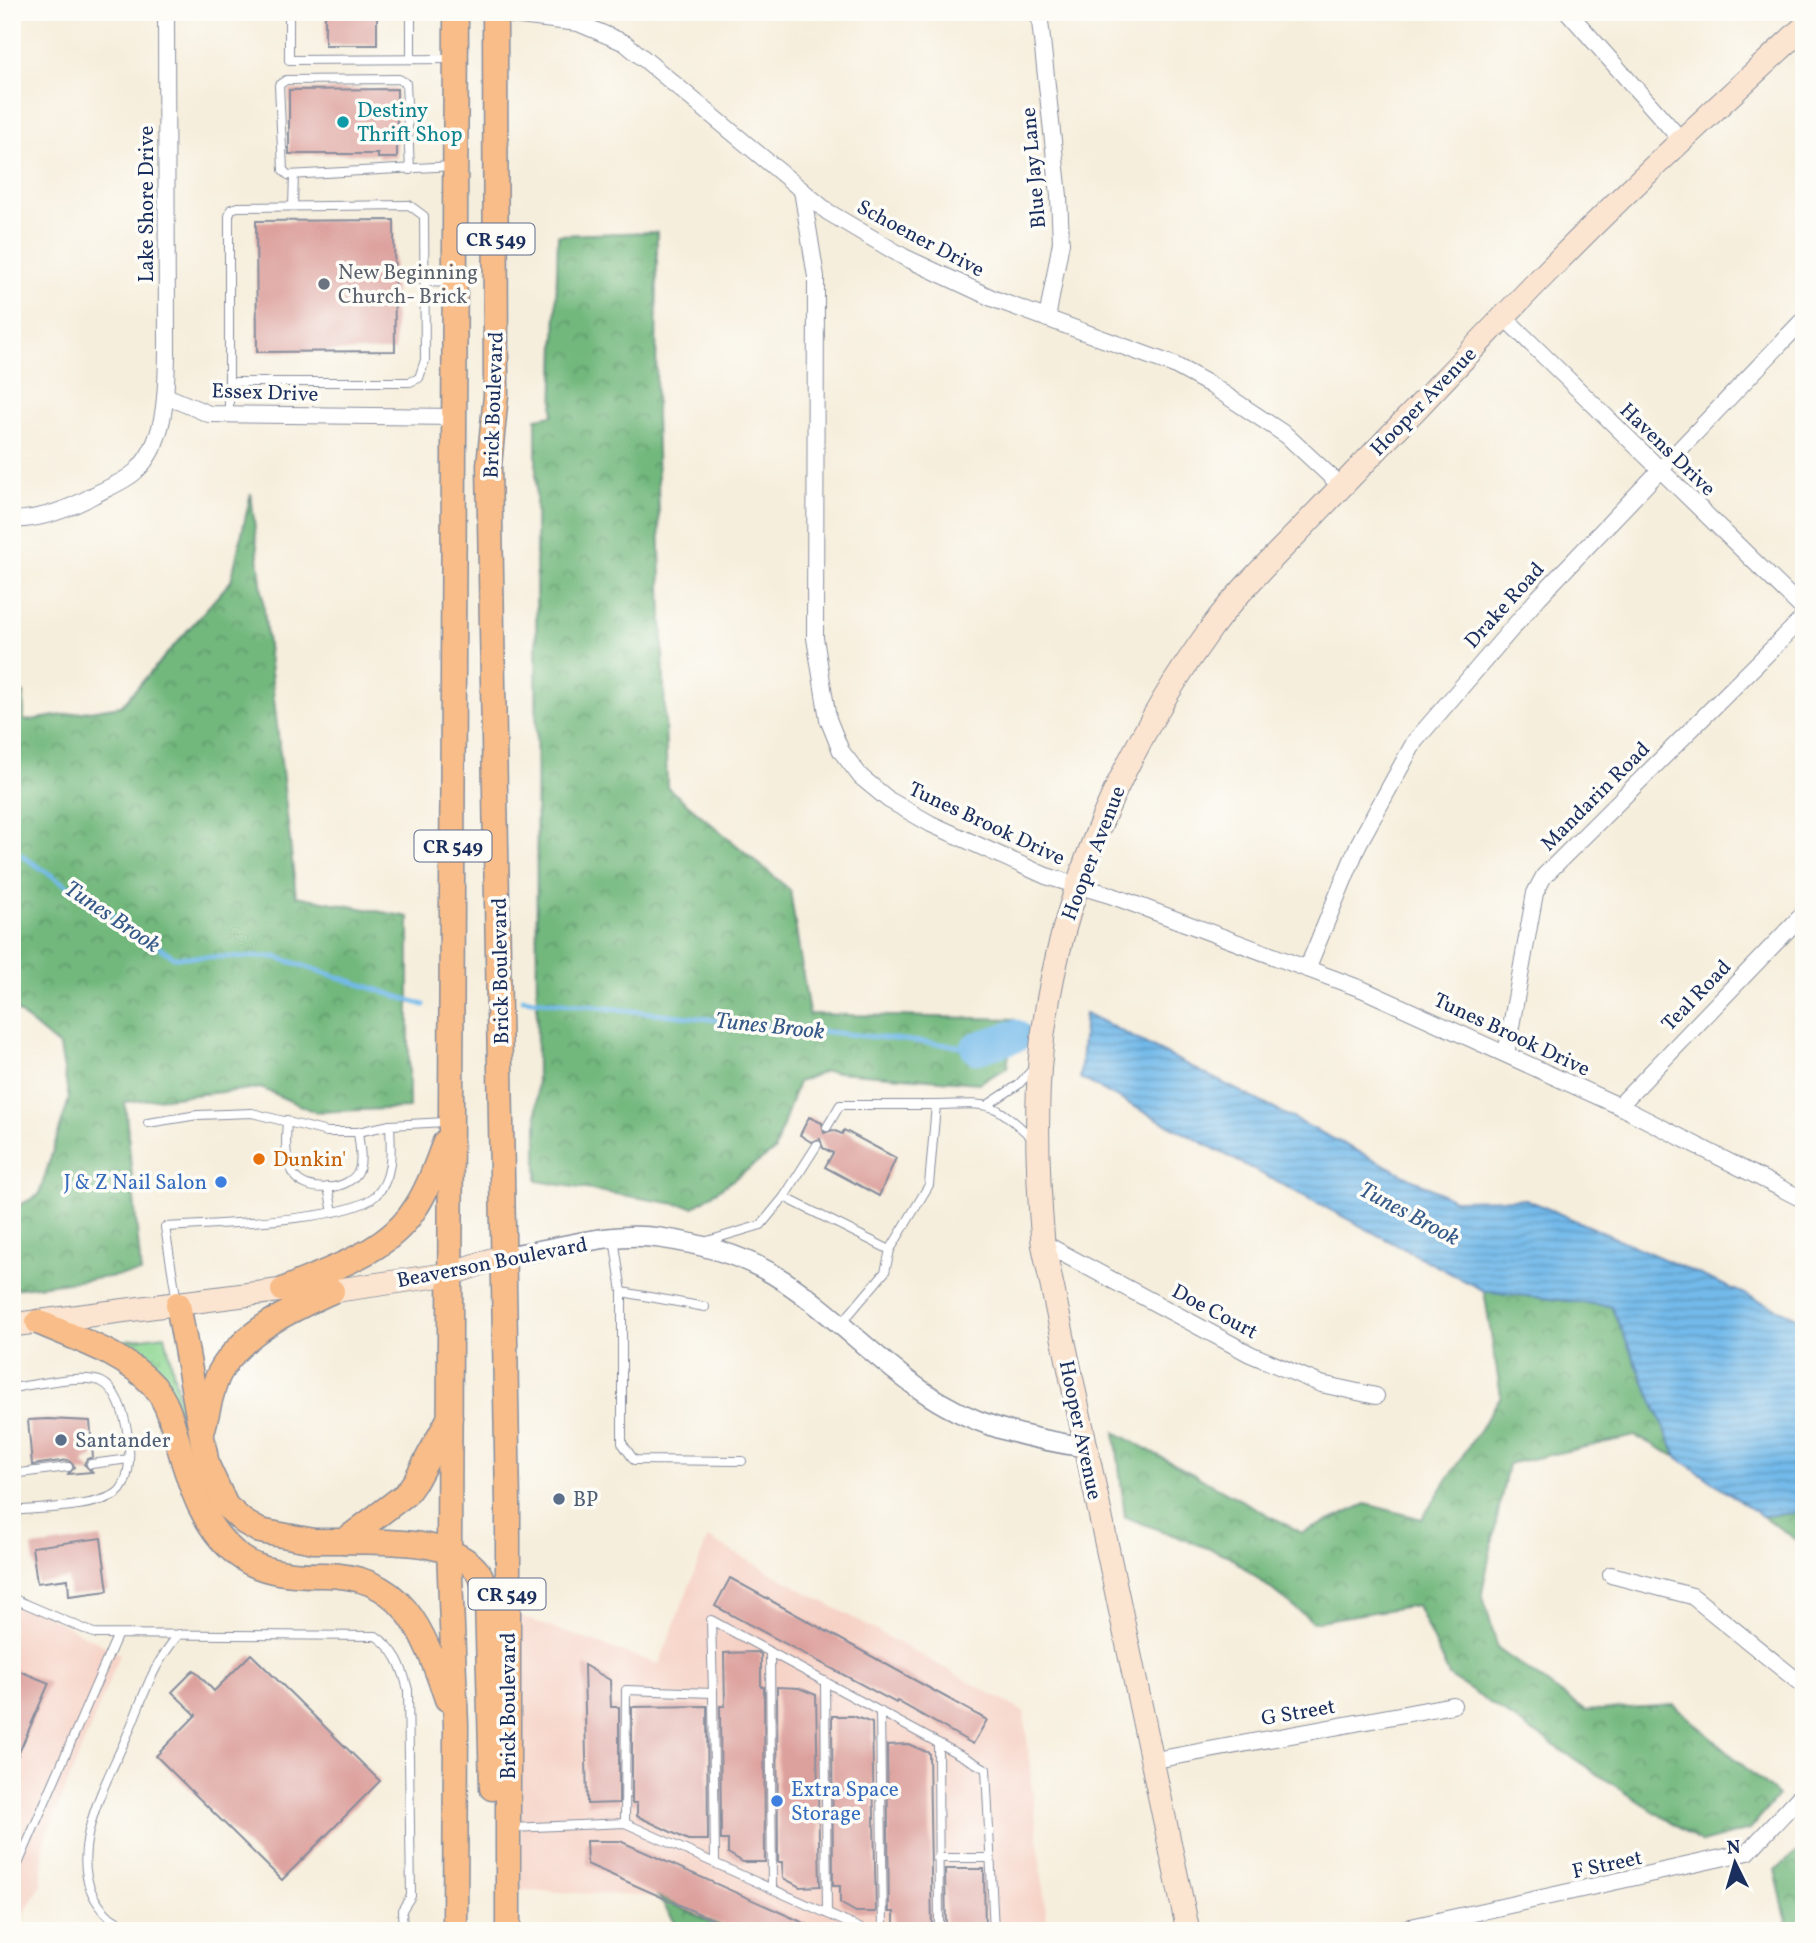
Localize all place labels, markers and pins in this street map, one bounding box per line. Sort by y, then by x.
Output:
place label: Destiny Thrift Shop [357,97,462,150]
marker: Destiny Thrift Shop [335,114,351,130]
place label: New Beginning Church- Brick [338,259,478,312]
marker: New Beginning Church- Brick [316,276,332,292]
place label: Dunkin' [273,1146,346,1175]
marker: Dunkin' [251,1151,267,1167]
place label: J & Z Nail Salon [64,1169,207,1198]
marker: J & Z Nail Salon [213,1174,229,1190]
place label: Santander [75,1427,171,1456]
marker: Santander [53,1432,69,1448]
place label: BP [573,1486,598,1515]
marker: BP [551,1491,567,1507]
place label: Extra Space Storage [791,1776,899,1829]
marker: Extra Space Storage [769,1793,785,1809]

